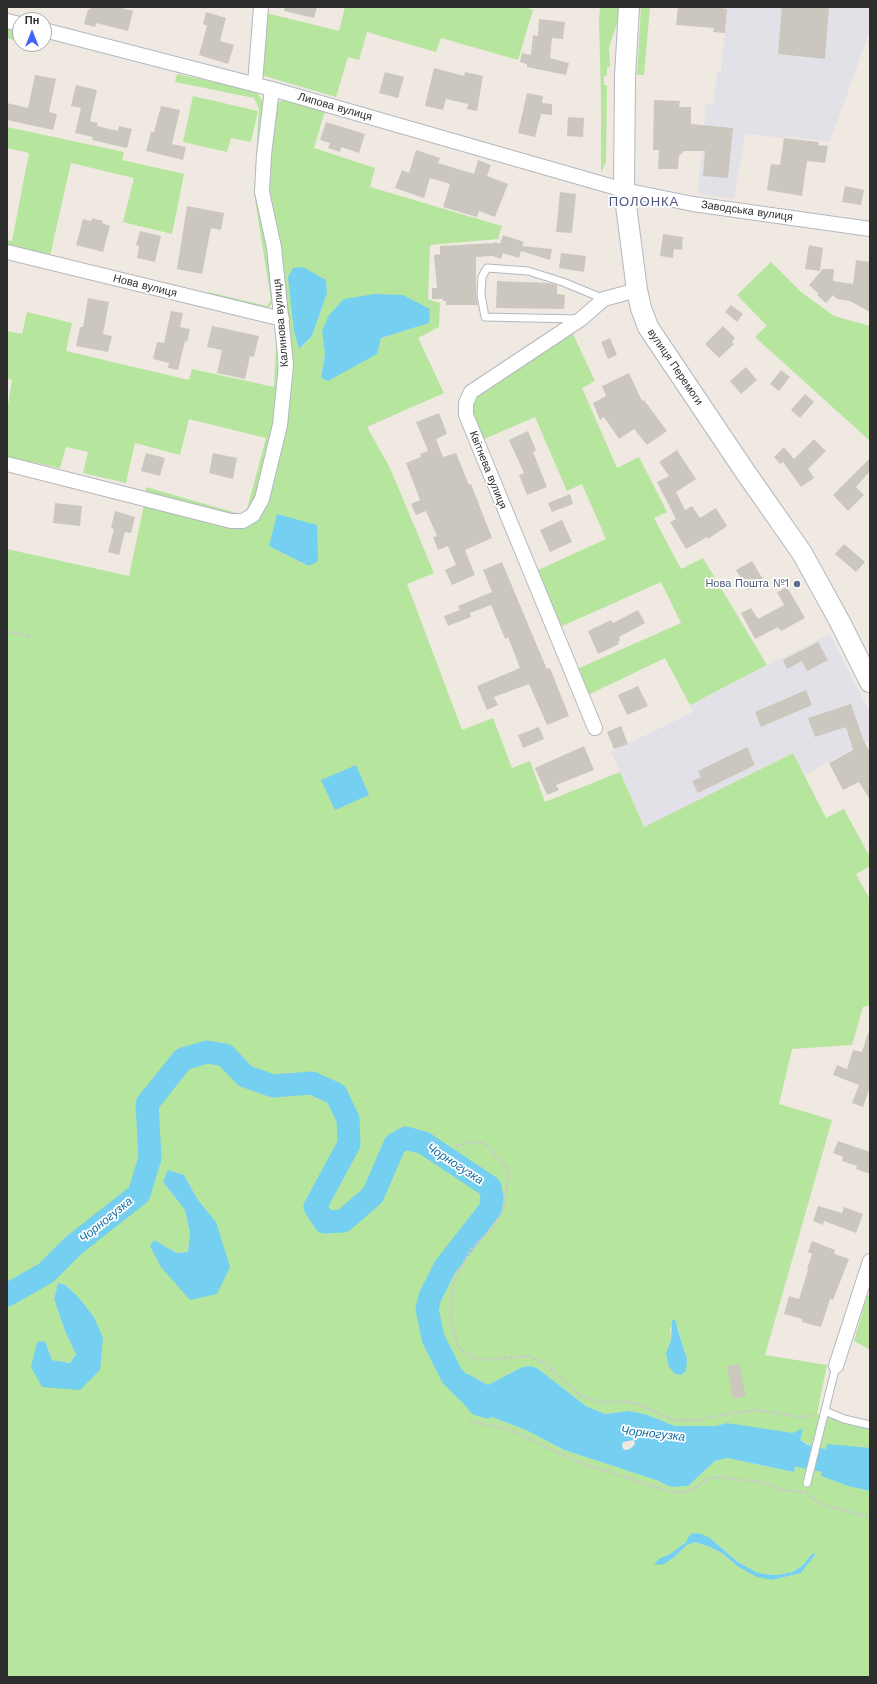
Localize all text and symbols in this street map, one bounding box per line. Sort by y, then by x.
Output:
north arrow [12,12,52,52]
text: Пн [25,14,39,27]
street label: Липова вулиця [296,90,374,124]
district label: ПОЛОНКА [609,194,679,210]
street label: Заводська вулиця [700,198,794,224]
street label: Нова вулиця [112,272,178,300]
street label: Калинова вулиця [271,278,291,368]
street label: вулиця Перемоги [644,326,706,408]
street label: Квітнева вулиця [466,429,510,511]
place label: Нова Пошта №1 [705,577,789,591]
marker: Нова Пошта №1 [792,579,802,589]
water label: Чорногузка [424,1140,486,1188]
water label: Чорногузка [76,1194,136,1246]
water label: Чорногузка [620,1423,686,1445]

